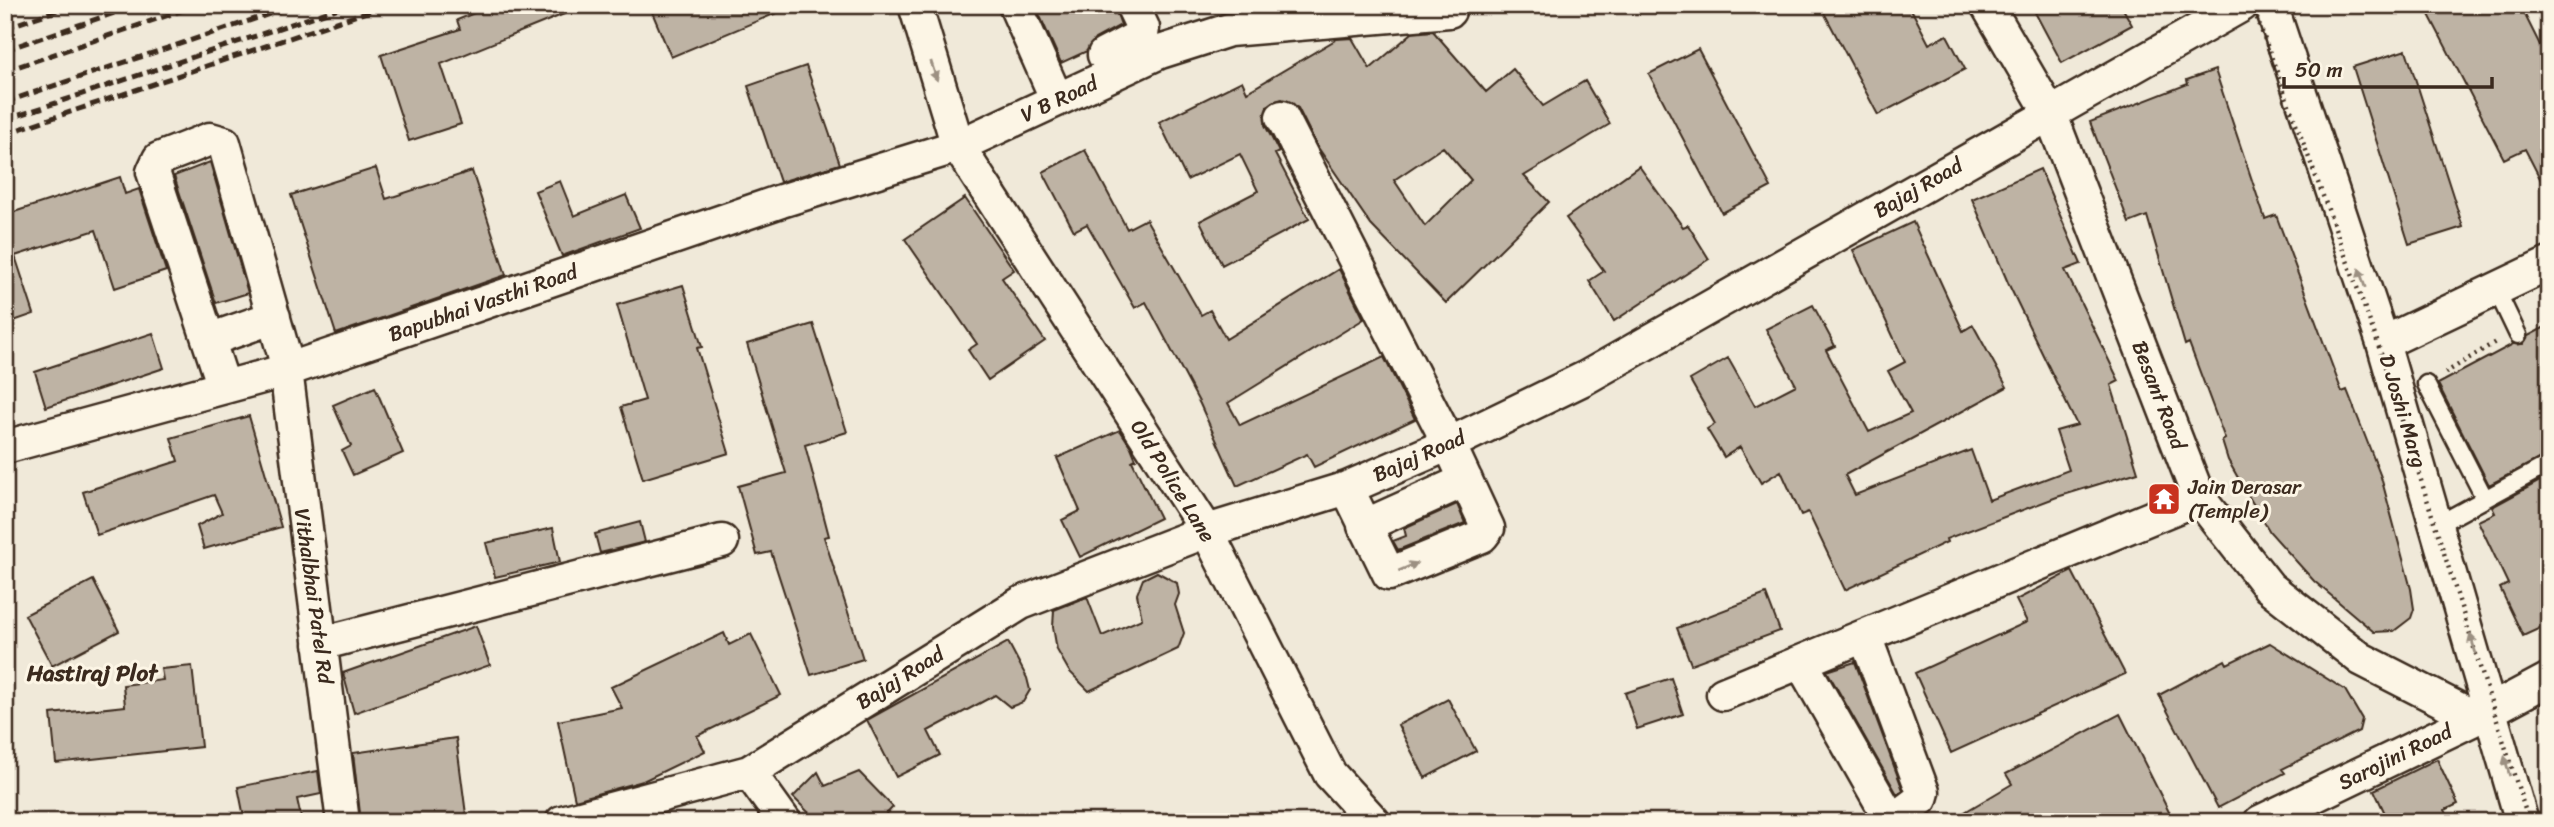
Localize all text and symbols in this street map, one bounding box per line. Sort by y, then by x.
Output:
scale bar [2284,46,2493,90]
text: 50 m [2295,51,2343,89]
one-way arrow [929,60,940,81]
street label: V B Road [1014,64,1106,133]
street label: Bajaj Road [1866,146,1972,229]
street label: Bapubhai Vasthi Road [383,252,585,353]
one-way arrow [2356,268,2366,289]
street label: Besant Road [2121,335,2198,457]
street label: D Joshi Marg [2368,349,2438,473]
street label: Old Police Lane [1120,412,1226,550]
street label: Bajaj Road [1366,418,1473,493]
place label: Jain Derasar (Temple) [2187,468,2302,530]
temple icon: Jain Derasar (Temple) [2145,480,2183,518]
street label: Vithalbhai Patel Rd [283,506,345,688]
one-way arrow [1398,561,1418,573]
one-way arrow [2467,633,2477,654]
street label: Bajaj Road [848,635,953,720]
district label: Hastiraj Plot [26,653,159,694]
street label: Sarojini Road [2331,712,2460,801]
one-way arrow [2501,754,2512,776]

